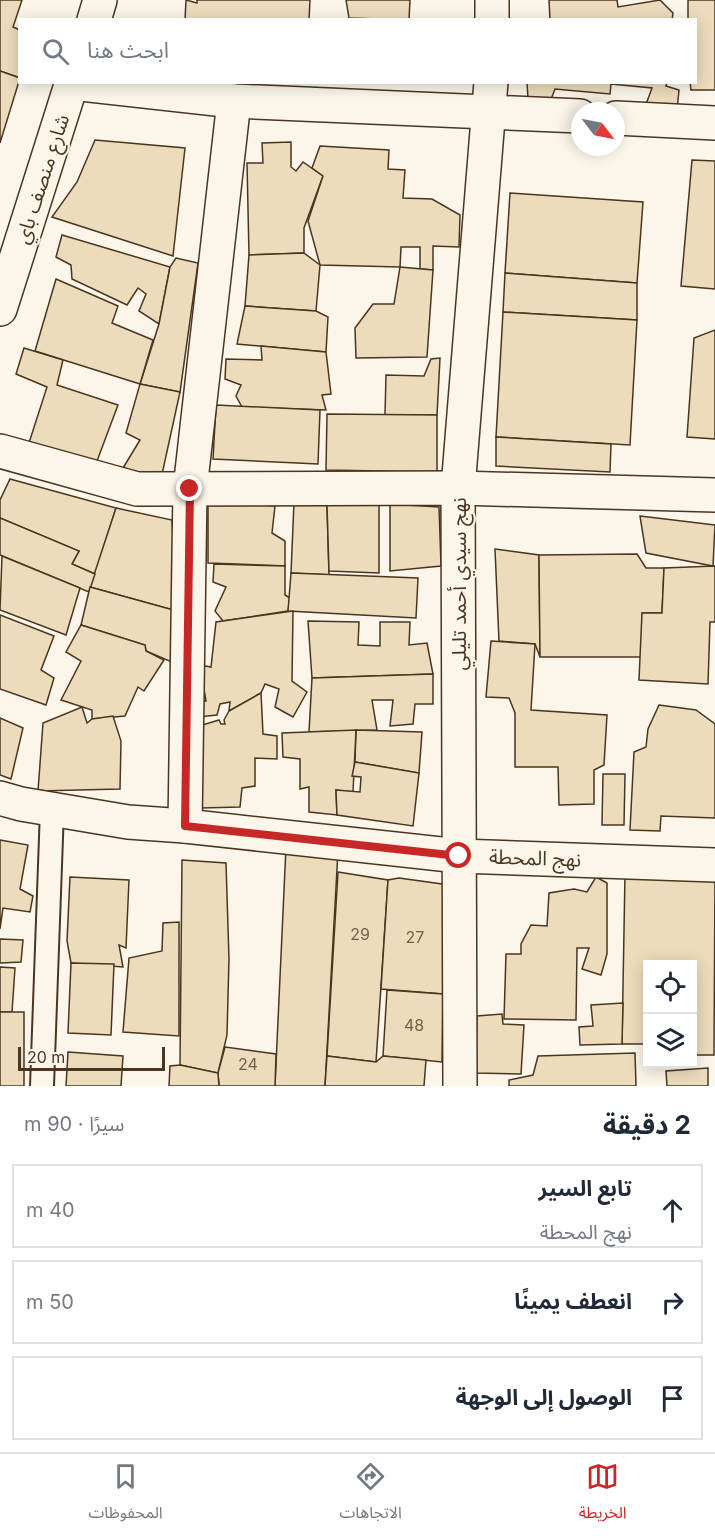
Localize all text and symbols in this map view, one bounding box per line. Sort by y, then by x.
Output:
search box [18,18,697,84]
icon: search [39,35,72,68]
text: ابحث هنا [87,37,169,63]
north arrow [571,102,625,156]
street label: شارع منصف باي [10,111,78,248]
route end [176,475,202,501]
street label: نهج سيدي أحمد تليلي [447,497,475,671]
route start [445,842,471,868]
street label: نهج المحطة [488,844,582,875]
house number: 29 [350,924,370,944]
house number: 27 [406,927,424,947]
map controls [643,960,697,1068]
button: locate [643,960,697,1014]
button: layers [643,1014,697,1068]
house number: 48 [404,1015,424,1035]
scale bar [18,1044,165,1072]
text: 20 m [27,1047,65,1067]
house number: 24 [238,1054,258,1074]
text: 2 دقيقة [603,1109,691,1140]
text: سيرًا · 90 m [24,1112,125,1136]
text: تابع السير [539,1175,632,1201]
icon: ahead [656,1194,689,1227]
text: 40 m [26,1198,75,1222]
text: نهج المحطة [540,1220,632,1244]
icon: right [656,1286,689,1319]
text: انعطف يمينًا [514,1288,632,1314]
text: 50 m [26,1290,74,1314]
icon: arrive [656,1382,689,1415]
text: الوصول إلى الوجهة [455,1384,632,1410]
tab: المحفوظات [88,1460,163,1530]
tab: الاتجاهات [339,1460,402,1530]
tab: الخريطة [579,1460,627,1530]

